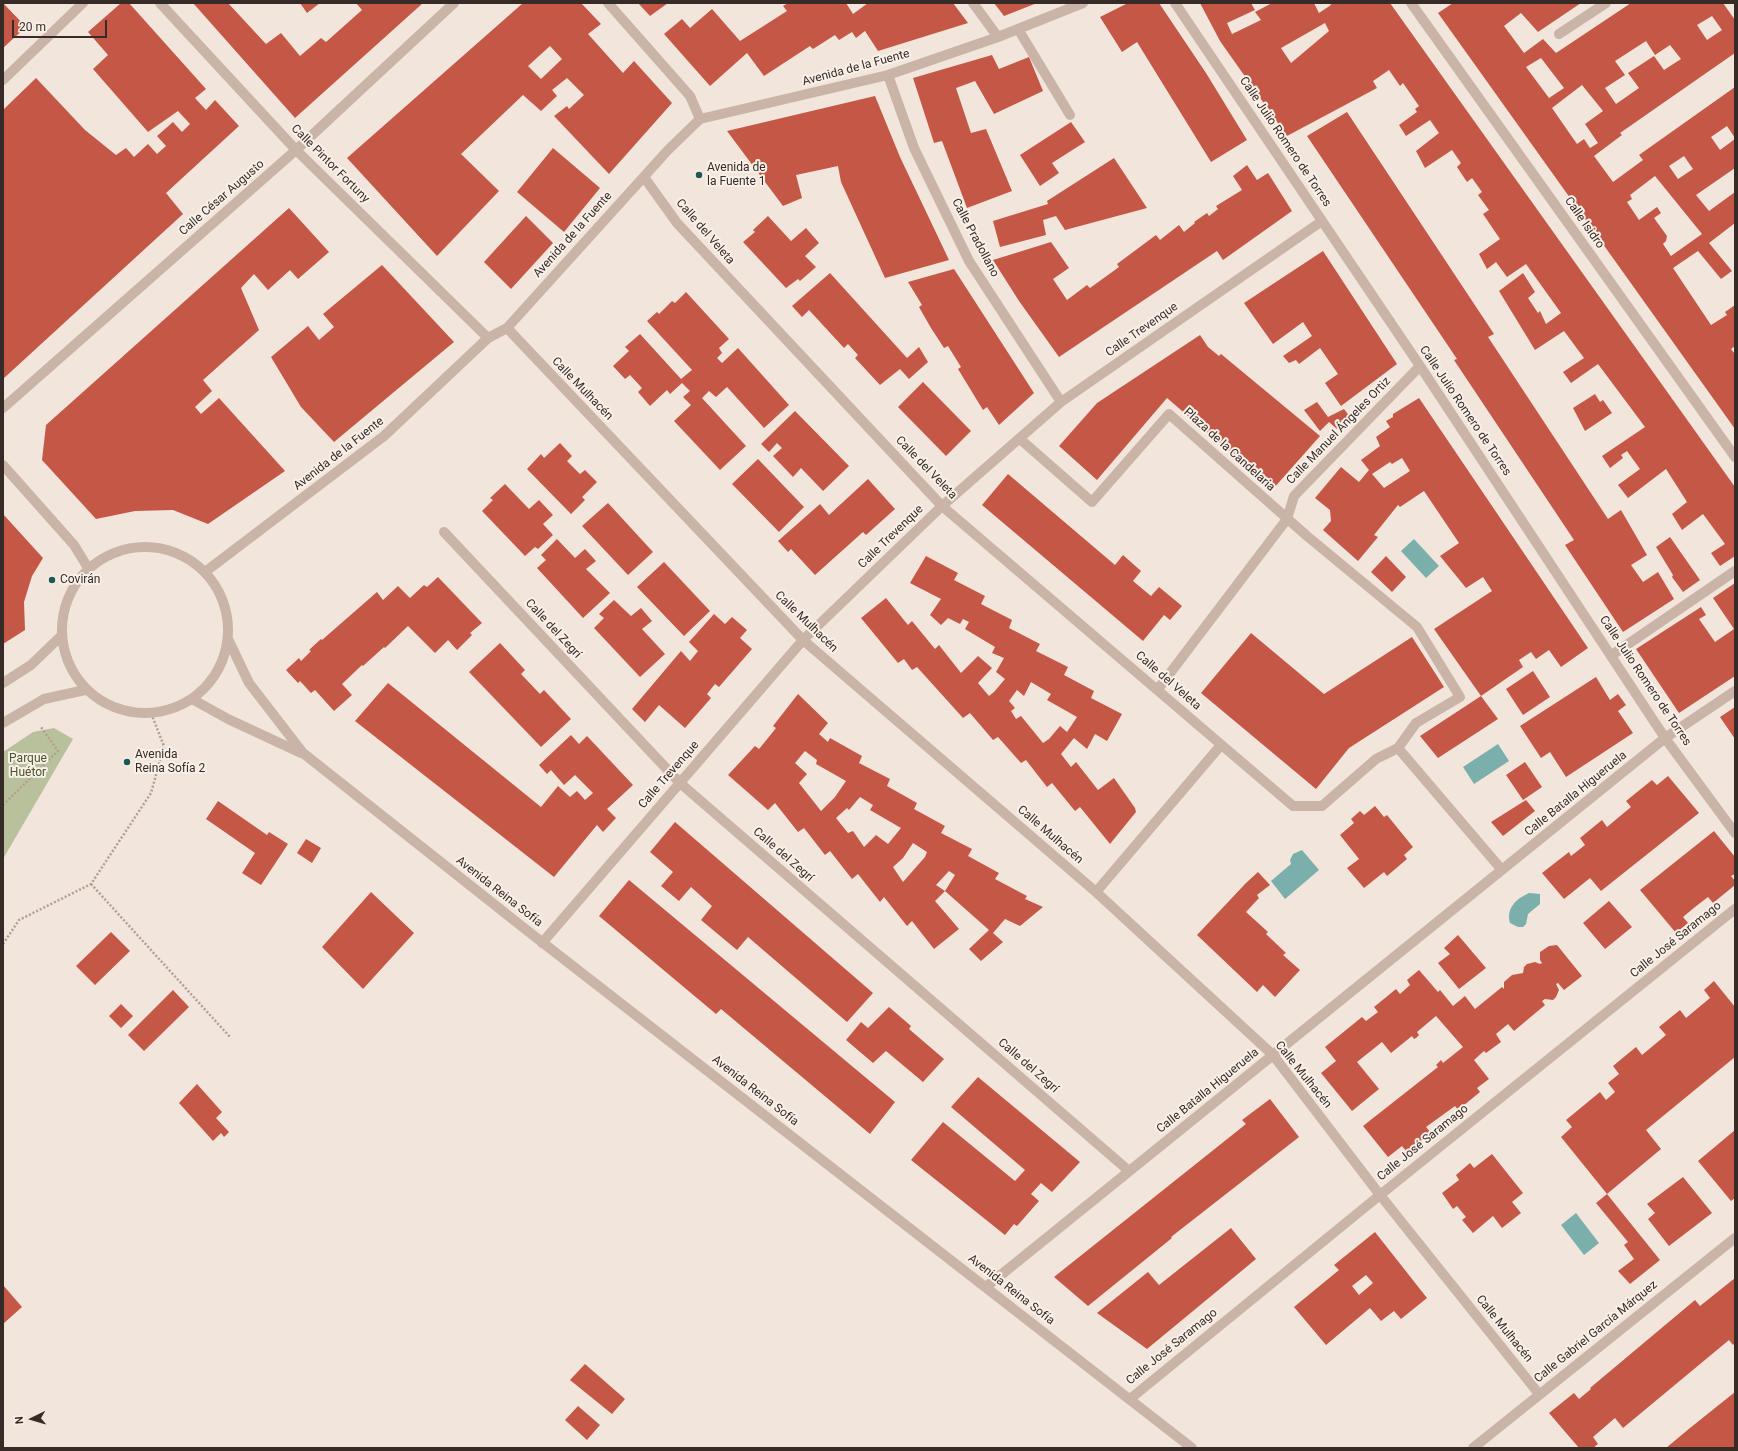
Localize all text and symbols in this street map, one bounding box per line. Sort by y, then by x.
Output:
scale bar [14,12,109,38]
text: 20 m [19,20,46,34]
street label: Avenida de la Fuente [801,47,911,89]
street label: Calle Julio Romero de Torres [1236,74,1334,210]
street label: Calle Pintor Fortuny [288,122,372,206]
street label: Calle César Augusto [177,157,267,239]
place label: Avenida de la Fuente 1 [707,161,766,189]
marker: Avenida de la Fuente 1 [694,170,704,180]
street label: Avenida de la Fuente [531,189,615,281]
street label: Calle Isidro [1561,195,1607,251]
street label: Calle del Veleta [673,196,737,268]
street label: Calle Pradollano [948,196,1002,280]
street label: Calle Trevenque [1103,300,1181,360]
street label: Calle Julio Romero de Torres [1416,343,1514,479]
street label: Calle Mulhacén [548,355,616,423]
street label: Calle Manuel Ángeles Ortiz [1284,374,1394,488]
street label: Plaza de la Candelaria [1180,405,1278,495]
street label: Avenida de la Fuente [291,414,387,494]
street label: Calle del Veleta [892,433,960,503]
street label: Calle Trevenque [855,502,927,572]
place label: Covirán [60,573,100,587]
marker: Covirán [47,575,57,585]
street label: Calle Mulhacén [772,588,840,656]
street label: Calle del Zegrí [522,596,584,662]
street label: Calle Julio Romero de Torres [1596,613,1694,749]
street label: Calle del Veleta [1132,649,1204,713]
street label: Calle Trevenque [636,738,702,812]
place label: Avenida Reina Sofía 2 [135,748,205,776]
street label: Calle Batalla Higueruela [1522,748,1630,840]
park label: Parque Huétor [9,752,47,780]
marker: Avenida Reina Sofía 2 [122,757,132,767]
street label: Calle Mulhacén [1014,803,1086,867]
street label: Calle del Zegrí [750,825,816,885]
street label: Avenida Reina Sofía [453,854,545,930]
street label: Calle José Saramago [1627,899,1725,981]
street label: Calle del Zegrí [995,1036,1061,1096]
street label: Calle Mulhacén [1272,1039,1334,1111]
street label: Calle Batalla Higueruela [1154,1045,1262,1137]
street label: Avenida Reina Sofía [709,1053,801,1129]
street label: Calle José Saramago [1374,1102,1472,1184]
street label: Avenida Reina Sofía [965,1252,1057,1328]
street label: Calle Gabriel García Márquez [1532,1278,1660,1386]
street label: Calle Mulhacén [1473,1293,1535,1365]
street label: Calle José Saramago [1123,1306,1221,1388]
north arrow [12,1399,52,1439]
text: N [13,1416,26,1425]

